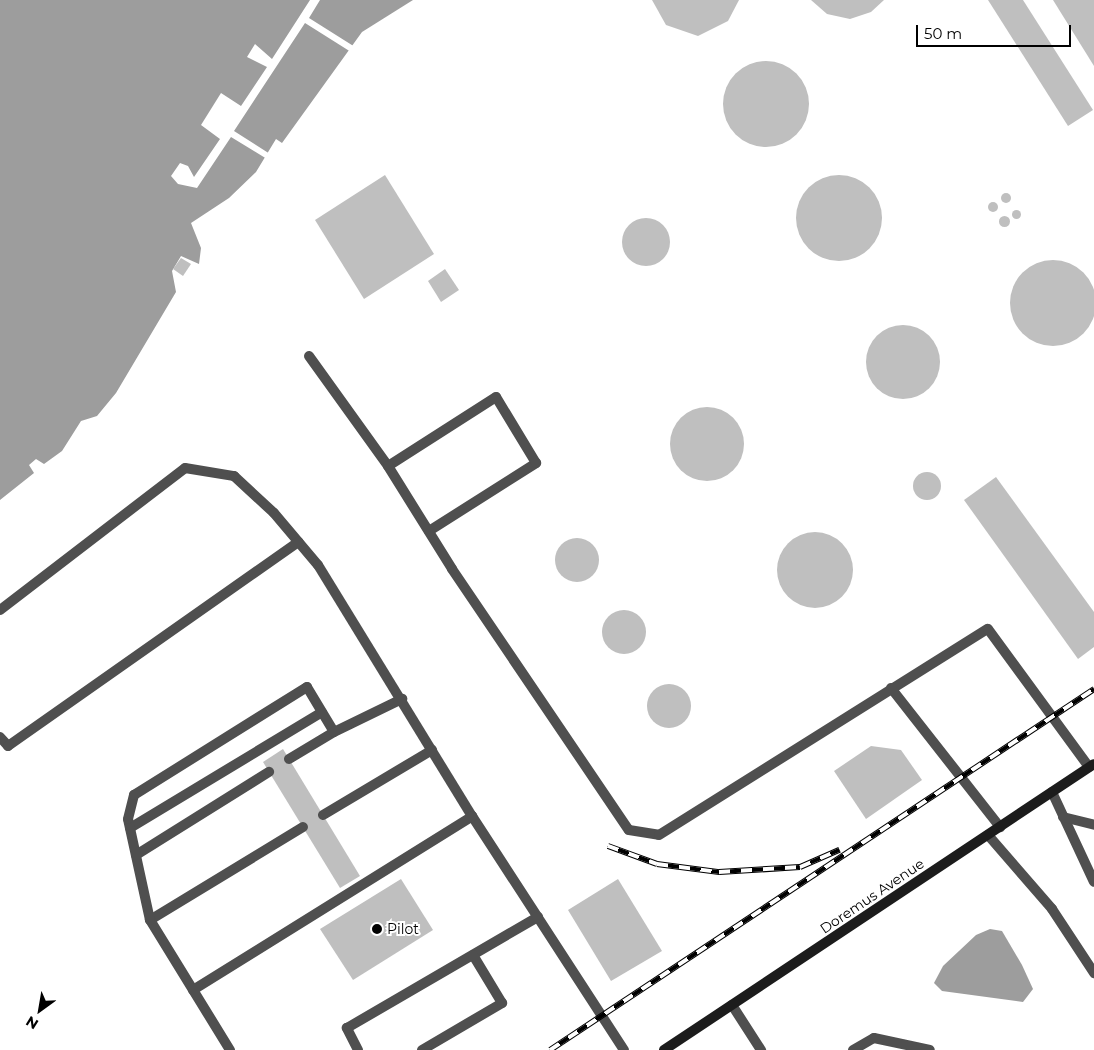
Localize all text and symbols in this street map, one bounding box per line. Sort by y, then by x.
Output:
scale bar [919,15,1074,47]
text: 50 m [924,24,962,43]
street label: Doremus Avenue [817,855,927,937]
place label: Pilot [387,921,419,937]
marker: Pilot [371,923,383,935]
north arrow [15,985,65,1035]
text: N [22,1012,42,1033]

